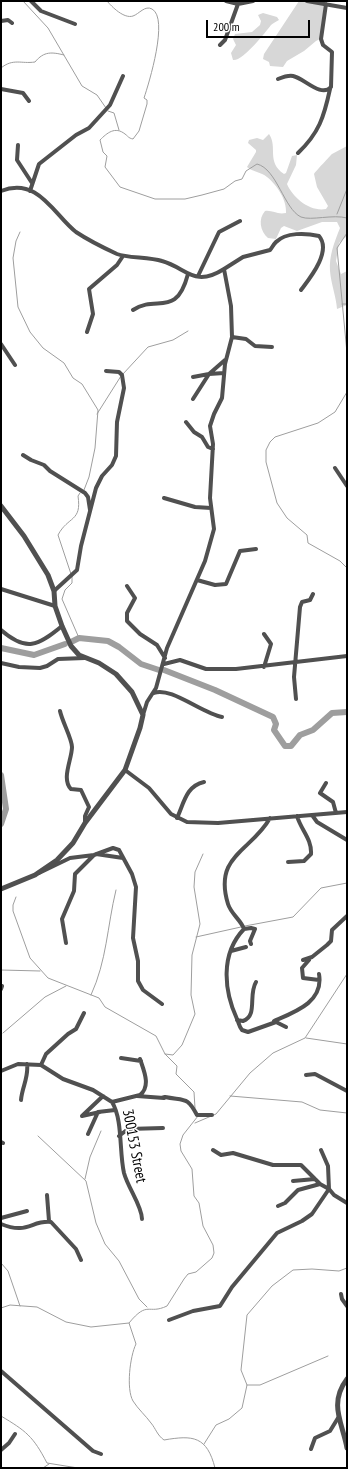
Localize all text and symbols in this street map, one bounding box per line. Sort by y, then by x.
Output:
scale bar [208,12,312,38]
text: 200 m [213,19,240,34]
street label: 300153 Street [118,1108,150,1184]

